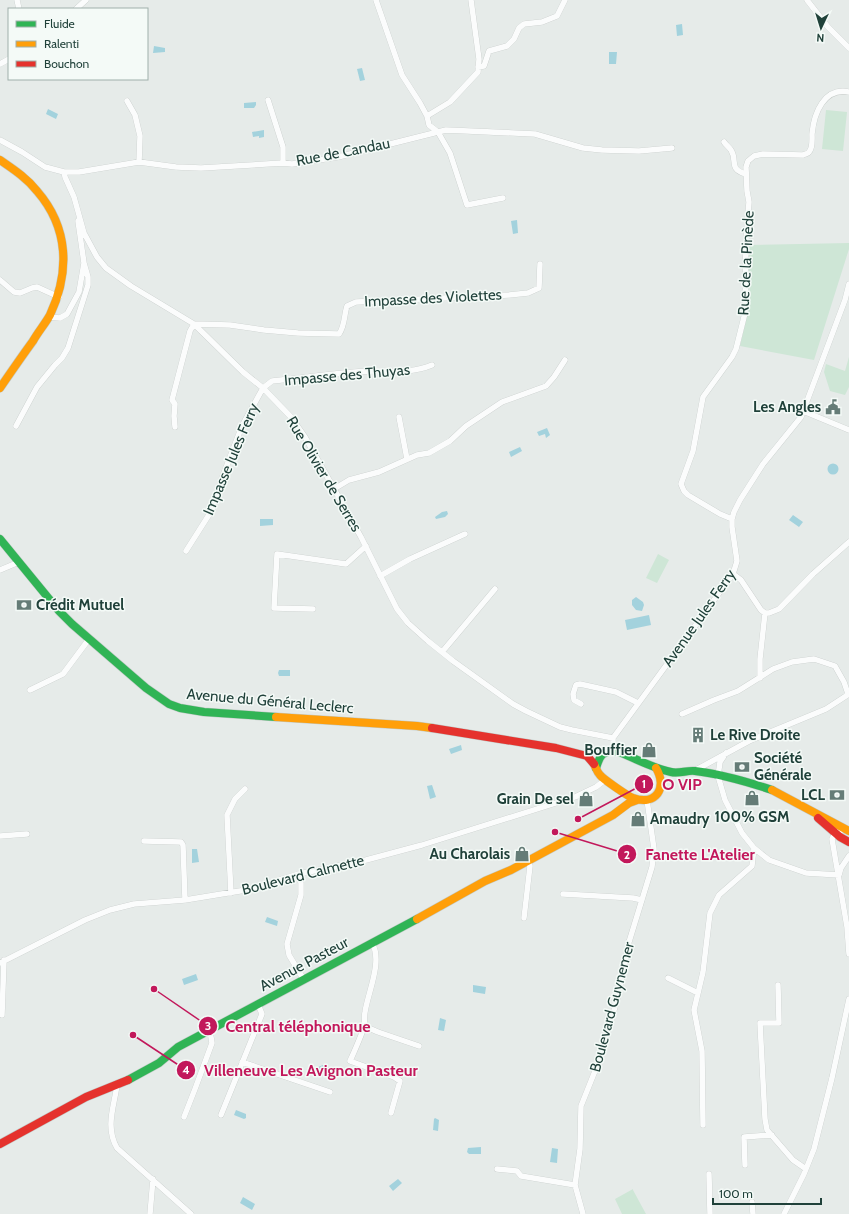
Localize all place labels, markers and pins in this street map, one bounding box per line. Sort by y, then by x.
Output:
place label: Les Angles [753,398,821,416]
public building icon: Les Angles [824,398,842,416]
bank icon: Crédit Mutuel [15,596,33,614]
place label: Crédit Mutuel [36,596,124,614]
building icon: Le Rive Droite [689,726,707,744]
place label: Le Rive Droite [710,726,801,744]
place label: Bouffier [584,741,637,759]
shop icon: Bouffier [640,741,658,759]
place label: Société Générale [754,749,812,784]
bank icon: Société Générale [733,758,751,776]
callout: O VIP [634,770,710,798]
place label: LCL [801,786,825,804]
bank icon: LCL [828,786,846,804]
shop icon: 100% GSM [743,789,761,807]
place label: Grain De sel [497,790,574,808]
shop icon: Grain De sel [577,790,595,808]
place label: 100% GSM [714,808,790,826]
shop icon: Amaudry [629,810,647,828]
place label: Amaudry [650,810,711,828]
callout: Fanette L'Atelier [617,840,763,868]
place label: Au Charolais [430,845,510,863]
shop icon: Au Charolais [513,845,531,863]
callout: Central téléphonique [198,1012,379,1040]
callout: Villeneuve Les Avignon Pasteur [176,1056,426,1084]

